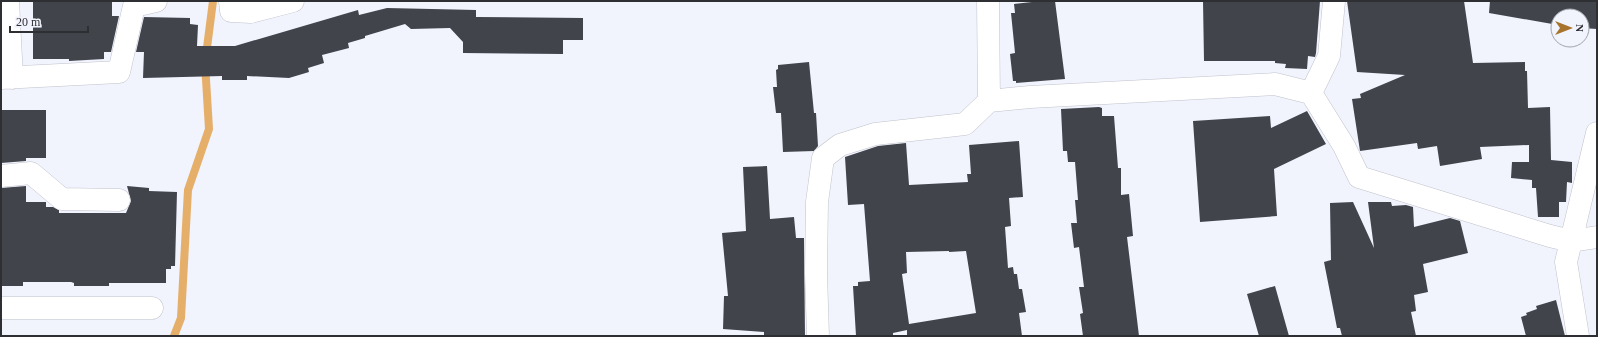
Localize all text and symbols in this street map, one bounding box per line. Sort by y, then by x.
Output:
scale bar [10,8,88,34]
north arrow [1550,8,1590,48]
text: 20 m [16,15,41,29]
text: N [1574,24,1586,32]

